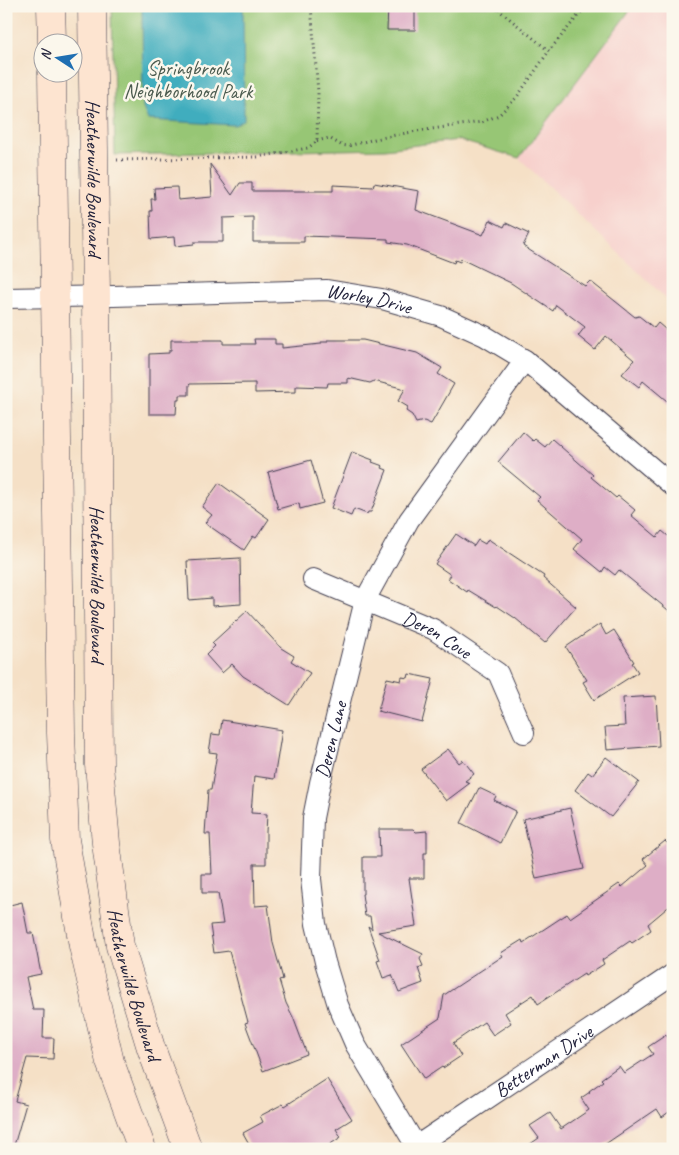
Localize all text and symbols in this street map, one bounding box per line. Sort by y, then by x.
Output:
north arrow [32,32,82,82]
text: N [37,47,55,61]
park label: Springbrook Neighborhood Park [124,56,254,104]
street label: Heatherwilde Boulevard [80,99,107,260]
street label: Worley Drive [325,278,416,320]
street label: Heatherwilde Boulevard [84,505,110,666]
street label: Deren Cove [399,606,477,665]
street label: Deren Lane [310,697,353,781]
street label: Heatherwilde Boulevard [102,907,168,1067]
street label: Betterman Drive [490,1019,599,1103]

